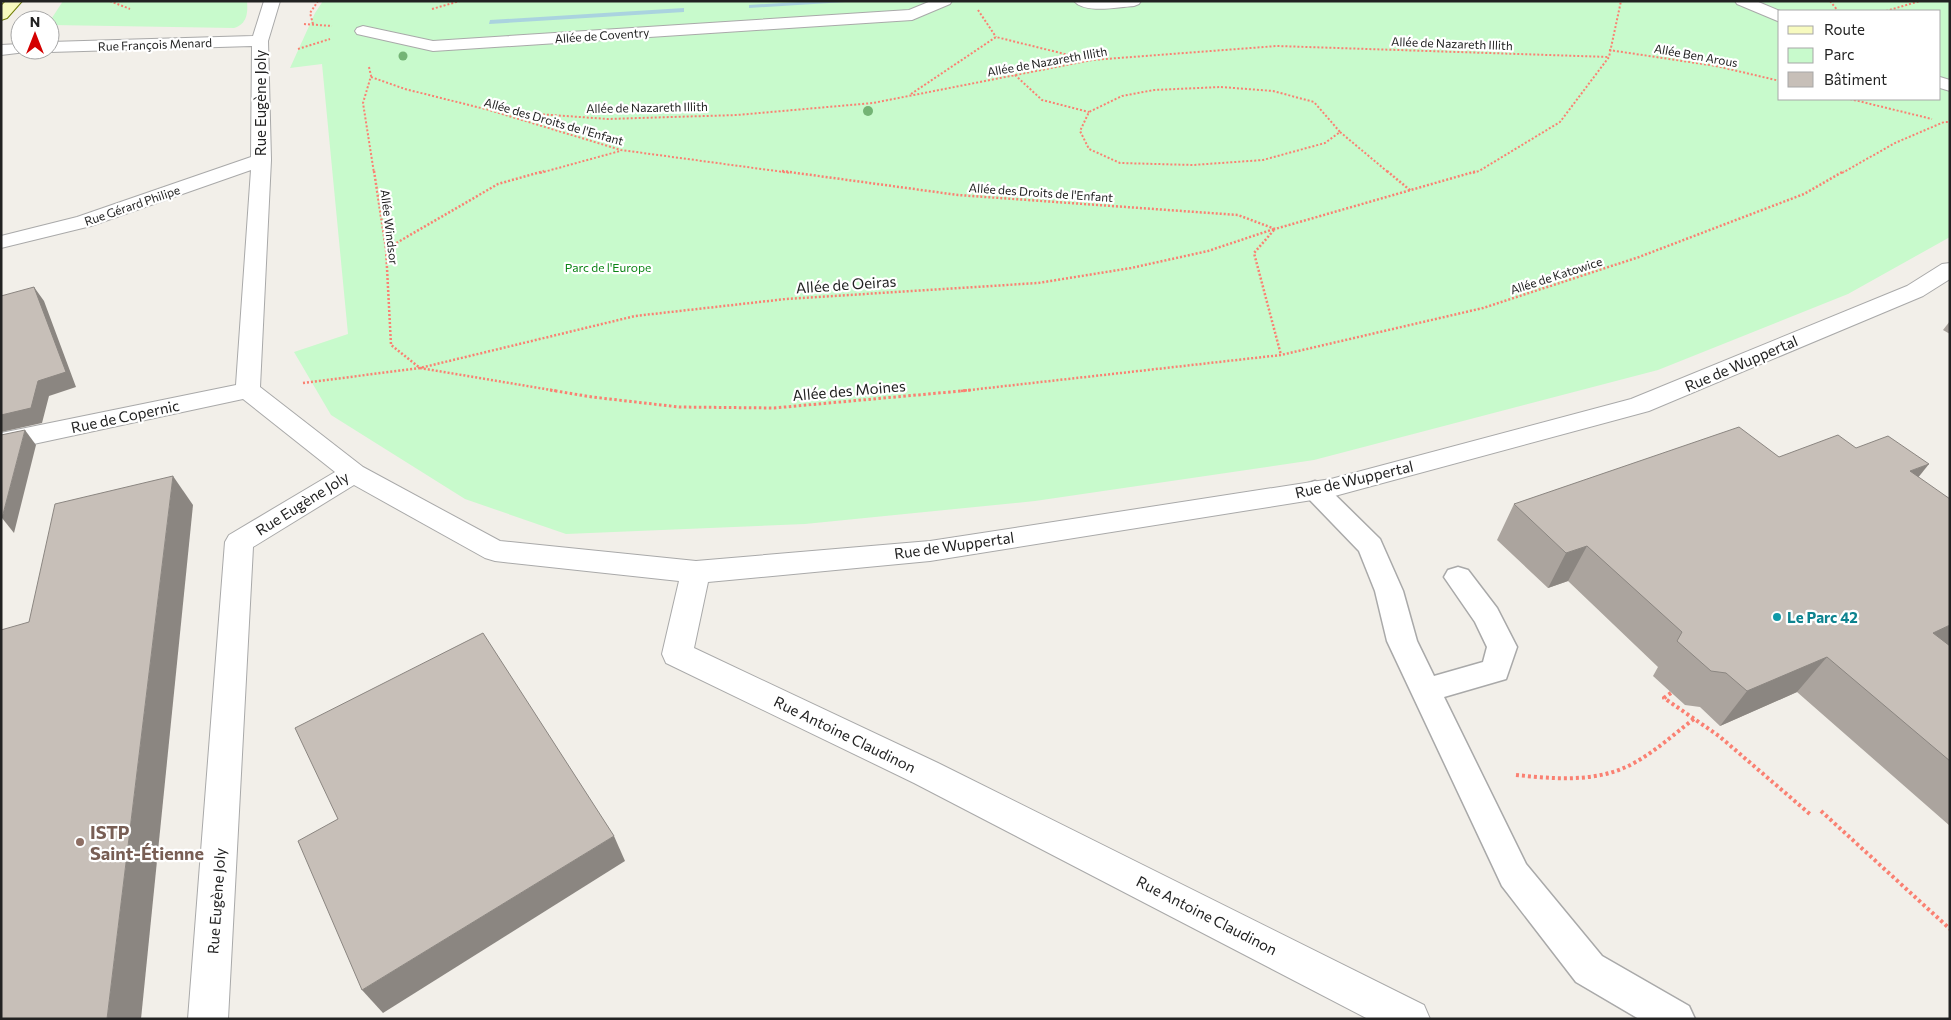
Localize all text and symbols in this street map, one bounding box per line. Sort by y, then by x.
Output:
north arrow [10,10,60,60]
legend [1778,10,1941,100]
text: N [30,13,40,30]
text: Route [1824,20,1865,38]
street label: Allée de Coventry [554,25,650,45]
street label: Allée de Nazareth Illith [1391,34,1513,52]
street label: Rue François Menard [98,35,212,53]
street label: Allée Ben Arous [1653,41,1739,69]
street label: Allée de Nazareth Illith [986,44,1108,78]
text: Parc [1824,45,1854,63]
street label: Rue Eugène Joly [251,49,269,156]
text: Bâtiment [1824,70,1887,88]
street label: Allée des Droits de l'Enfant [483,94,625,148]
street label: Allée de Nazareth Illith [586,99,708,115]
street label: Allée des Droits de l'Enfant [968,180,1114,204]
street label: Rue Gérard Philipe [82,182,182,228]
street label: Allée Windsor [378,188,402,266]
street label: Allée de Katowice [1508,254,1604,296]
park label: Parc de l'Europe [565,260,651,274]
street label: Allée de Oeiras [795,271,897,296]
street label: Rue de Wuppertal [1682,331,1800,395]
street label: Allée des Moines [792,376,906,404]
street label: Rue de Copernic [69,396,181,436]
street label: Rue de Wuppertal [1293,457,1415,501]
street label: Rue Eugène Joly [252,467,352,539]
street label: Rue de Wuppertal [893,528,1015,562]
place label: Le Parc 42 [1787,608,1858,626]
marker: Le Parc 42 [1771,611,1783,623]
street label: Rue Antoine Claudinon [771,692,919,776]
place label: ISTP Saint-Étienne [90,821,204,864]
marker: ISTP Saint-Étienne [74,836,86,848]
street label: Rue Eugène Joly [203,847,229,955]
street label: Rue Antoine Claudinon [1134,872,1280,958]

